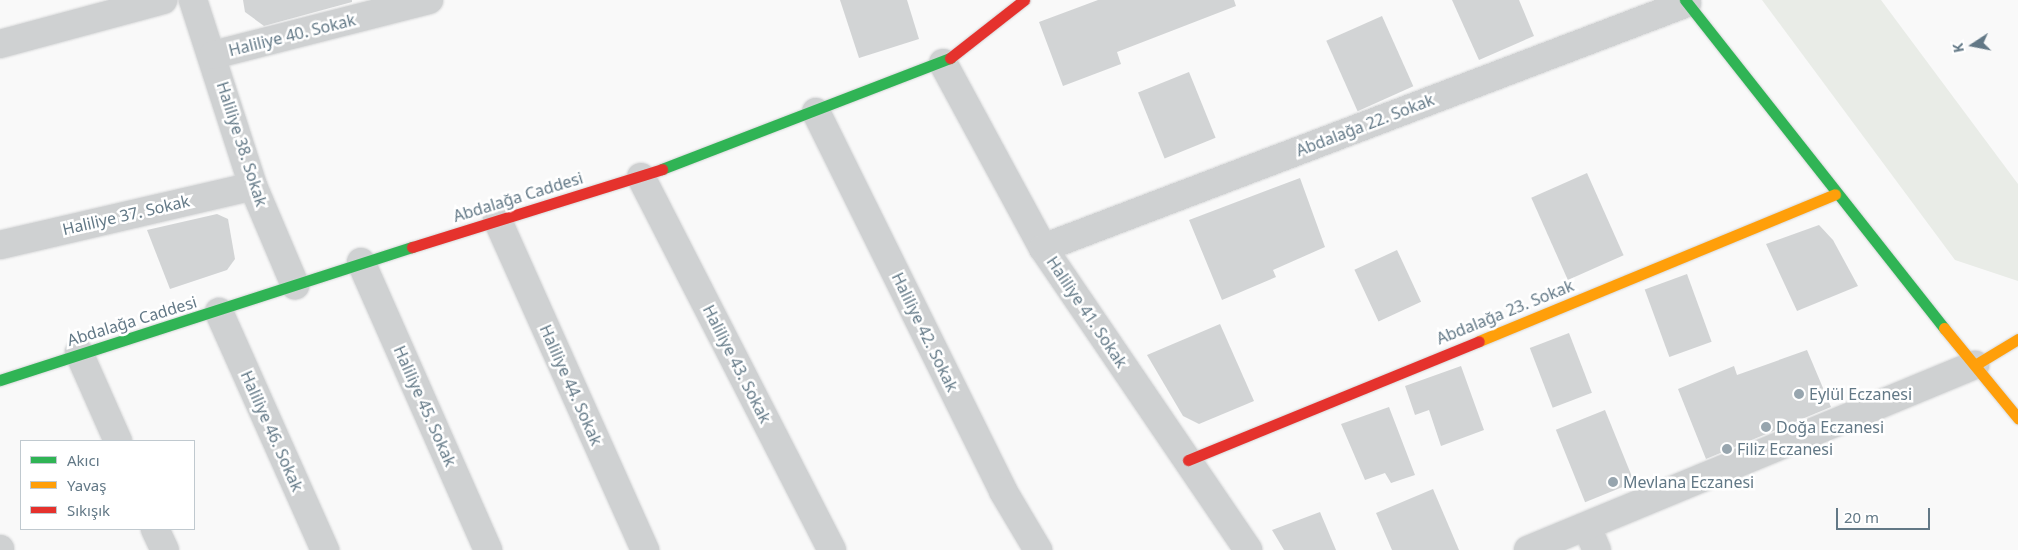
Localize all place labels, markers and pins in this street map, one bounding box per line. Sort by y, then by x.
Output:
place label: Eylül Eczanesi [1809,384,1912,404]
marker: Eylül Eczanesi [1793,388,1805,400]
place label: Doğa Eczanesi [1776,417,1884,437]
marker: Doğa Eczanesi [1760,421,1772,433]
place label: Filiz Eczanesi [1737,439,1833,459]
marker: Filiz Eczanesi [1721,443,1733,455]
place label: Mevlana Eczanesi [1623,472,1754,492]
marker: Mevlana Eczanesi [1607,476,1619,488]

